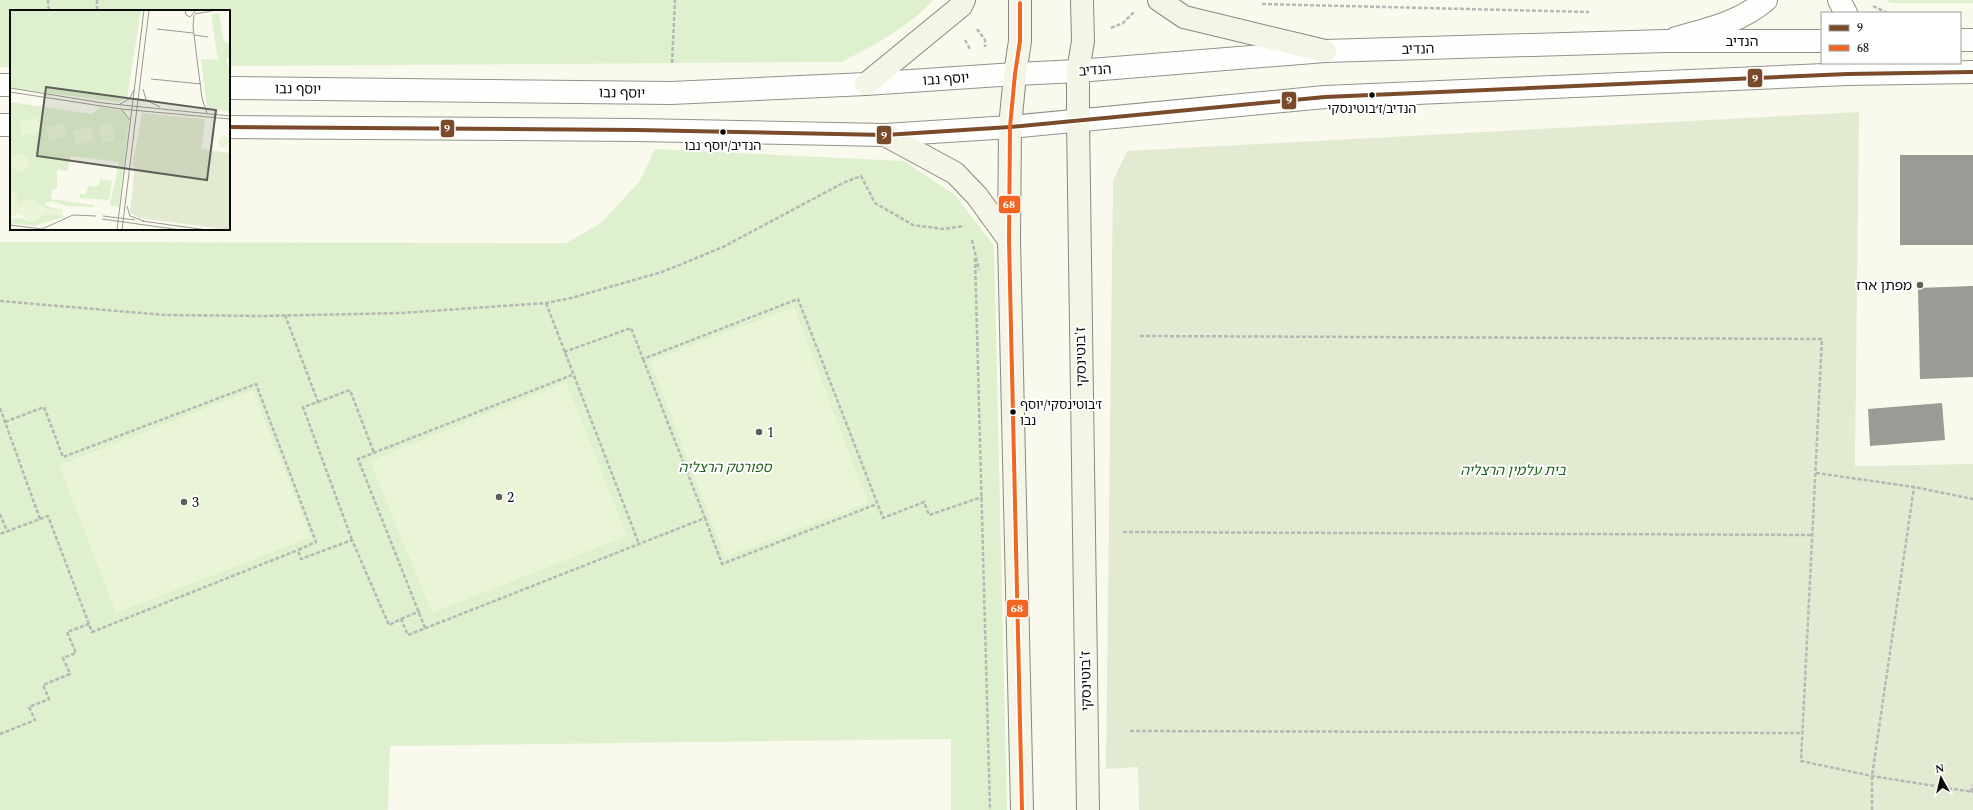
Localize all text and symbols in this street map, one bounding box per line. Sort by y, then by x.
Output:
inset map [10,10,230,230]
legend [1821,12,1961,64]
text: 9 [1857,19,1863,38]
street label: הנדיב [1726,31,1758,52]
street label: הנדיב [1401,38,1435,60]
text: 68 [1857,39,1869,58]
street label: הנדיב [1078,58,1112,82]
street label: יוסף נבו [922,67,970,91]
line badge: 9 [1747,68,1763,88]
text: 9 [1752,70,1758,87]
street label: יוסף נבו [275,78,321,100]
street label: יוסף נבו [599,82,645,104]
marker: הנדיב/ז׳בוטינסקי [1367,90,1377,100]
line badge: 9 [1281,91,1297,110]
text: 9 [1286,92,1292,109]
place label: הנדיב/ז׳בוטינסקי [1327,99,1417,119]
line badge: 9 [440,119,455,138]
text: 9 [444,120,450,137]
line badge: 9 [876,125,892,145]
marker: הנדיב/יוסף נבו [718,127,728,137]
text: 9 [881,127,887,144]
place label: הנדיב/יוסף נבו [685,136,762,156]
line badge: 68 [998,195,1021,214]
text: 68 [1003,196,1015,213]
place label: מפתן ארז [1856,275,1912,296]
marker: מפתן ארז [1915,280,1925,290]
street label: ז'בוטינסקי [1070,326,1092,387]
place label: ז׳בוטינסקי/יוסף נבו [1020,395,1102,431]
marker: ז׳בוטינסקי/יוסף נבו [1008,407,1018,417]
place label: 1 [767,422,774,443]
marker: 1 [754,427,764,437]
park label: ספורטק הרצליה [679,457,772,478]
park label: בית עלמין הרצליה [1460,460,1567,481]
place label: 2 [507,487,514,508]
place label: 3 [192,492,199,513]
marker: 2 [494,492,504,502]
marker: 3 [179,497,189,507]
line badge: 68 [1006,599,1029,618]
text: 68 [1011,600,1023,617]
street label: ז'בוטינסקי [1075,650,1097,711]
north arrow [1921,758,1961,798]
text: N [1934,760,1945,778]

